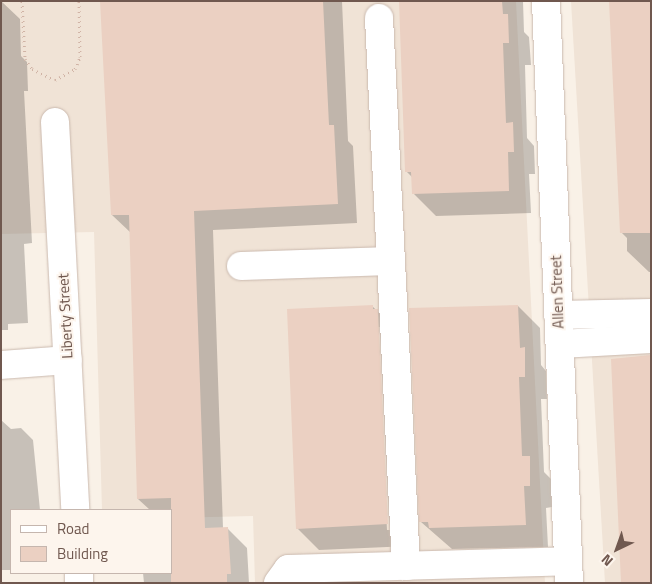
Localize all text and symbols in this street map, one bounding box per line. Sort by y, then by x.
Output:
street label: Allen Street [547,255,567,329]
street label: Liberty Street [54,273,76,359]
legend [10,509,172,574]
text: Road [57,517,89,540]
north arrow [592,524,642,574]
text: Building [57,542,108,565]
text: N [596,549,617,572]

